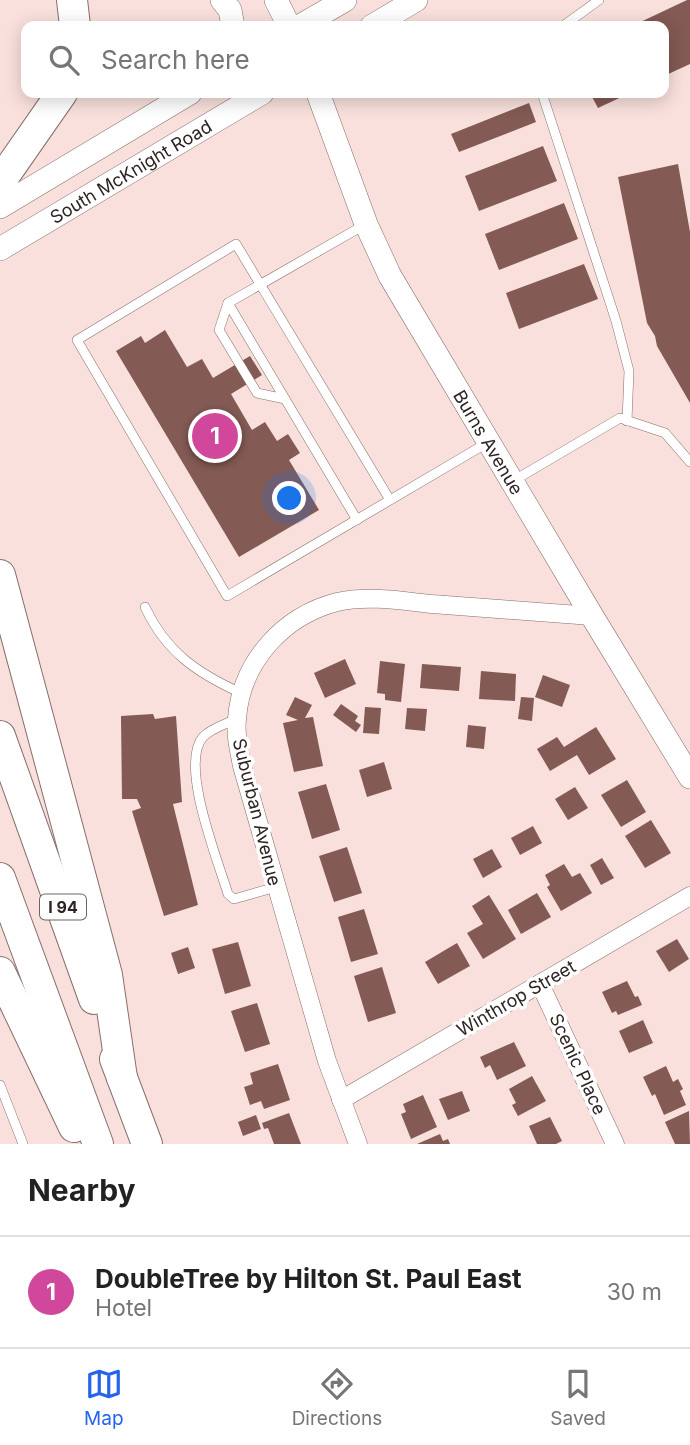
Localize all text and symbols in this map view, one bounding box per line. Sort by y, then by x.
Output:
search box [21,21,669,98]
icon: search [45,41,83,79]
text: Search here [101,44,250,75]
street label: South McKnight Road [46,115,215,227]
street label: Burns Avenue [450,386,528,498]
pin: 1 [192,410,238,462]
your location [272,481,306,515]
street label: Suburban Avenue [229,736,285,888]
road number: I 94 [40,894,86,920]
street label: Winthrop Street [453,956,579,1040]
street label: Scenic Place [545,1010,611,1118]
text: Nearby [28,1172,136,1208]
text: DoubleTree by Hilton St. Paul East [95,1263,522,1294]
text: 1 [46,1278,56,1306]
text: 30 m [607,1278,662,1306]
text: Hotel [95,1294,152,1322]
tab: Map [84,1365,124,1430]
tab: Directions [292,1365,382,1430]
tab: Saved [550,1365,606,1430]

